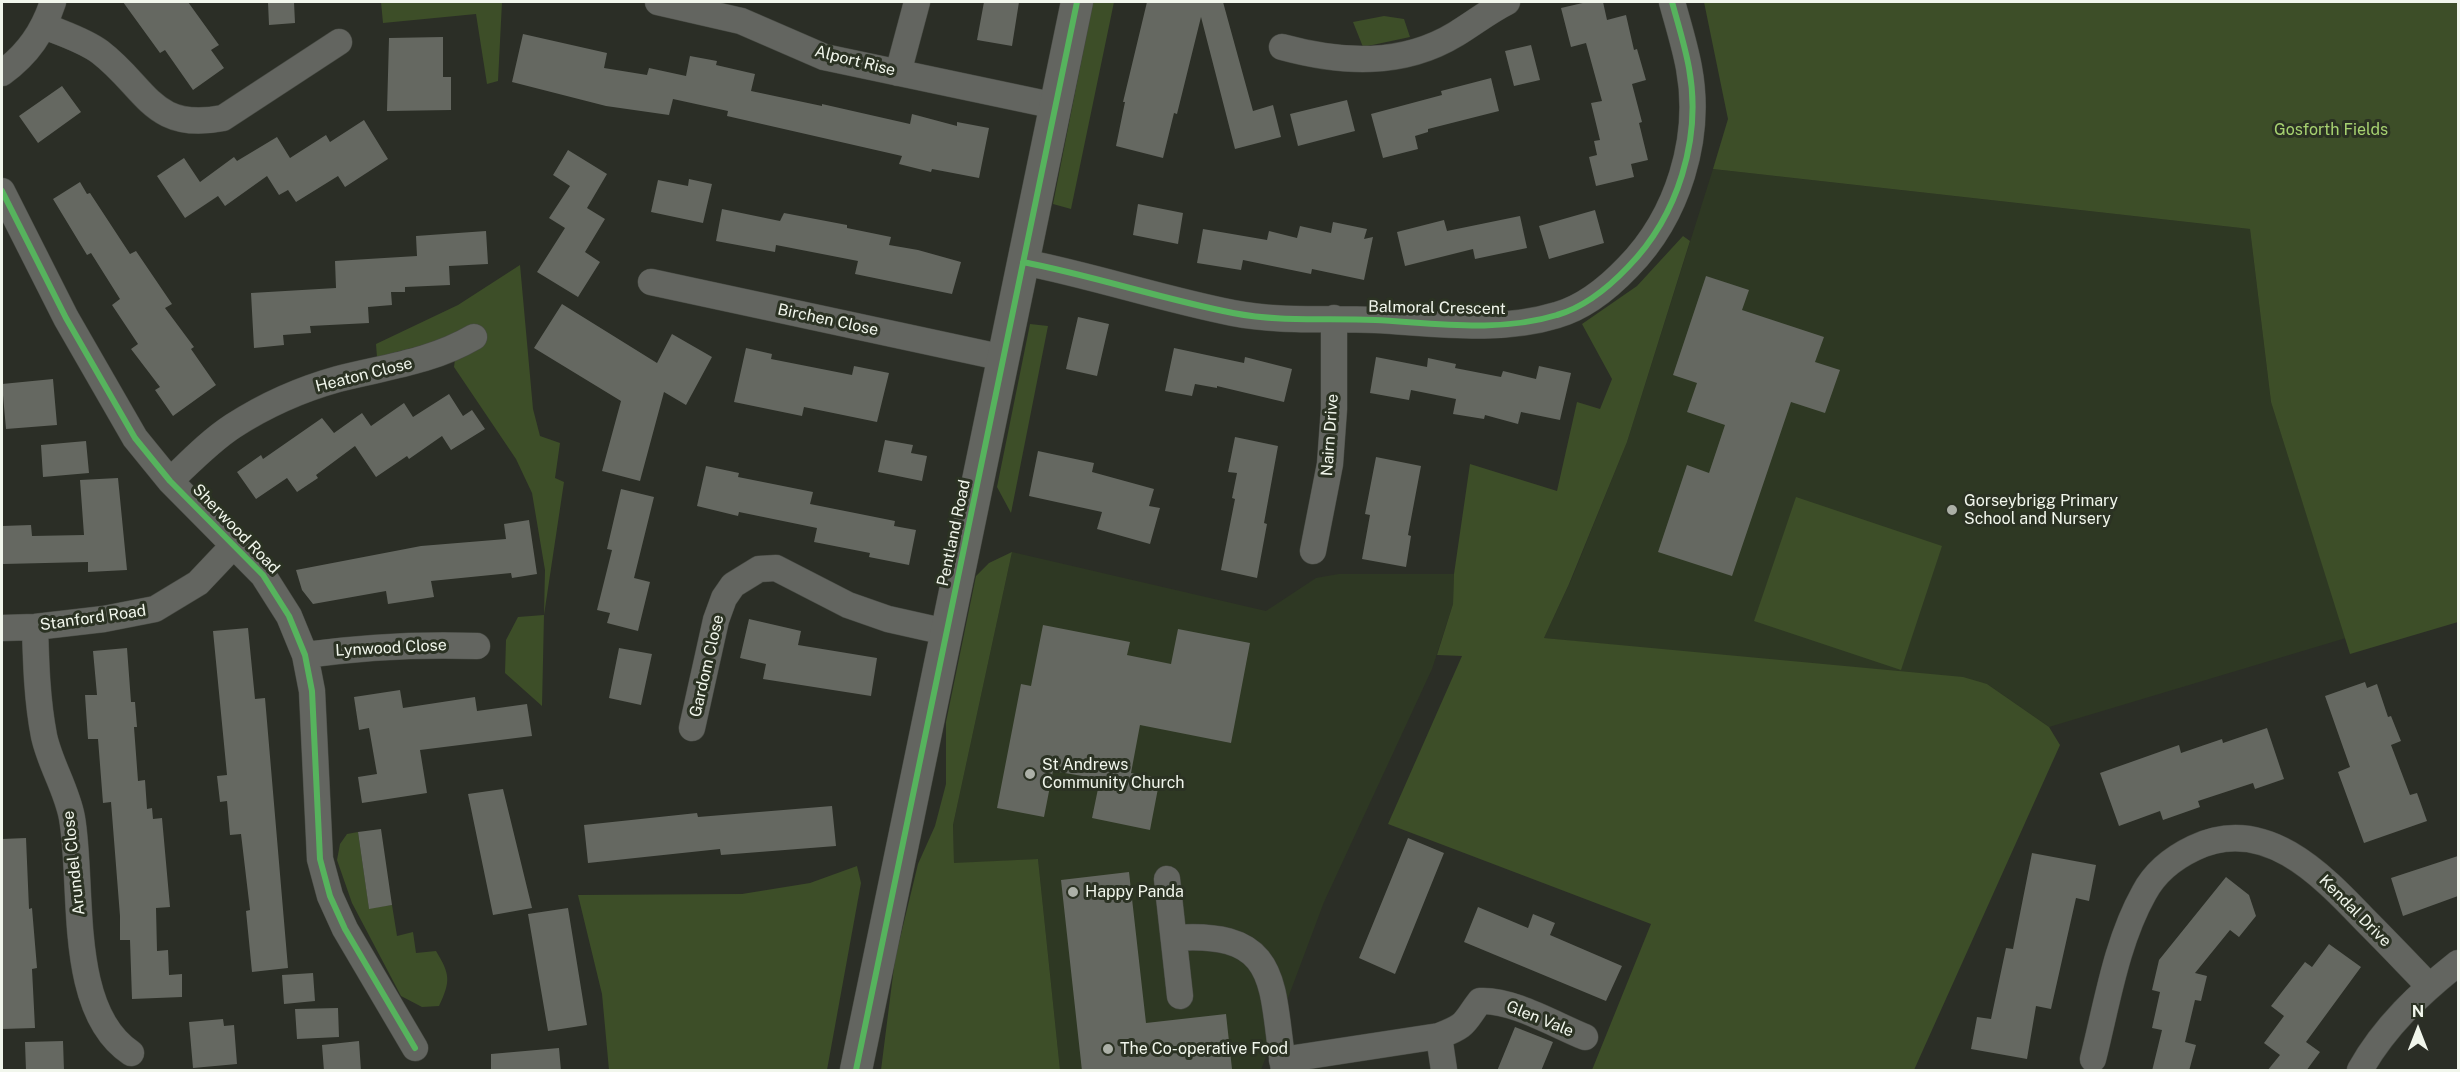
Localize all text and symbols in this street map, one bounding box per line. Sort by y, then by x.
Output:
street label: Alport Rise [813,42,897,80]
park label: Gosforth Fields [2274,120,2388,140]
street label: Balmoral Crescent [1368,297,1506,319]
street label: Birchen Close [776,300,880,340]
street label: Heaton Close [313,354,415,396]
street label: Nairn Drive [1318,393,1342,477]
street label: Pentland Road [933,478,975,588]
street label: Sherwood Road [188,480,284,578]
place label: Gorseybrigg Primary School and Nursery [1964,491,2118,529]
marker: Gorseybrigg Primary School and Nursery [1945,503,1959,517]
street label: Stanford Road [39,601,147,635]
street label: Gardom Close [686,613,728,719]
street label: Lynwood Close [335,635,447,661]
place label: St Andrews Community Church [1042,755,1185,793]
marker: St Andrews Community Church [1023,767,1037,781]
street label: Arundel Close [59,810,89,916]
street label: Kendal Drive [2315,871,2395,951]
place label: Happy Panda [1085,882,1184,902]
marker: Happy Panda [1066,885,1080,899]
street label: Glen Vale [1504,997,1576,1041]
north arrow [2388,1000,2448,1060]
text: N [2412,1002,2424,1021]
place label: The Co-operative Food [1120,1039,1288,1059]
marker: The Co-operative Food [1101,1042,1115,1056]

